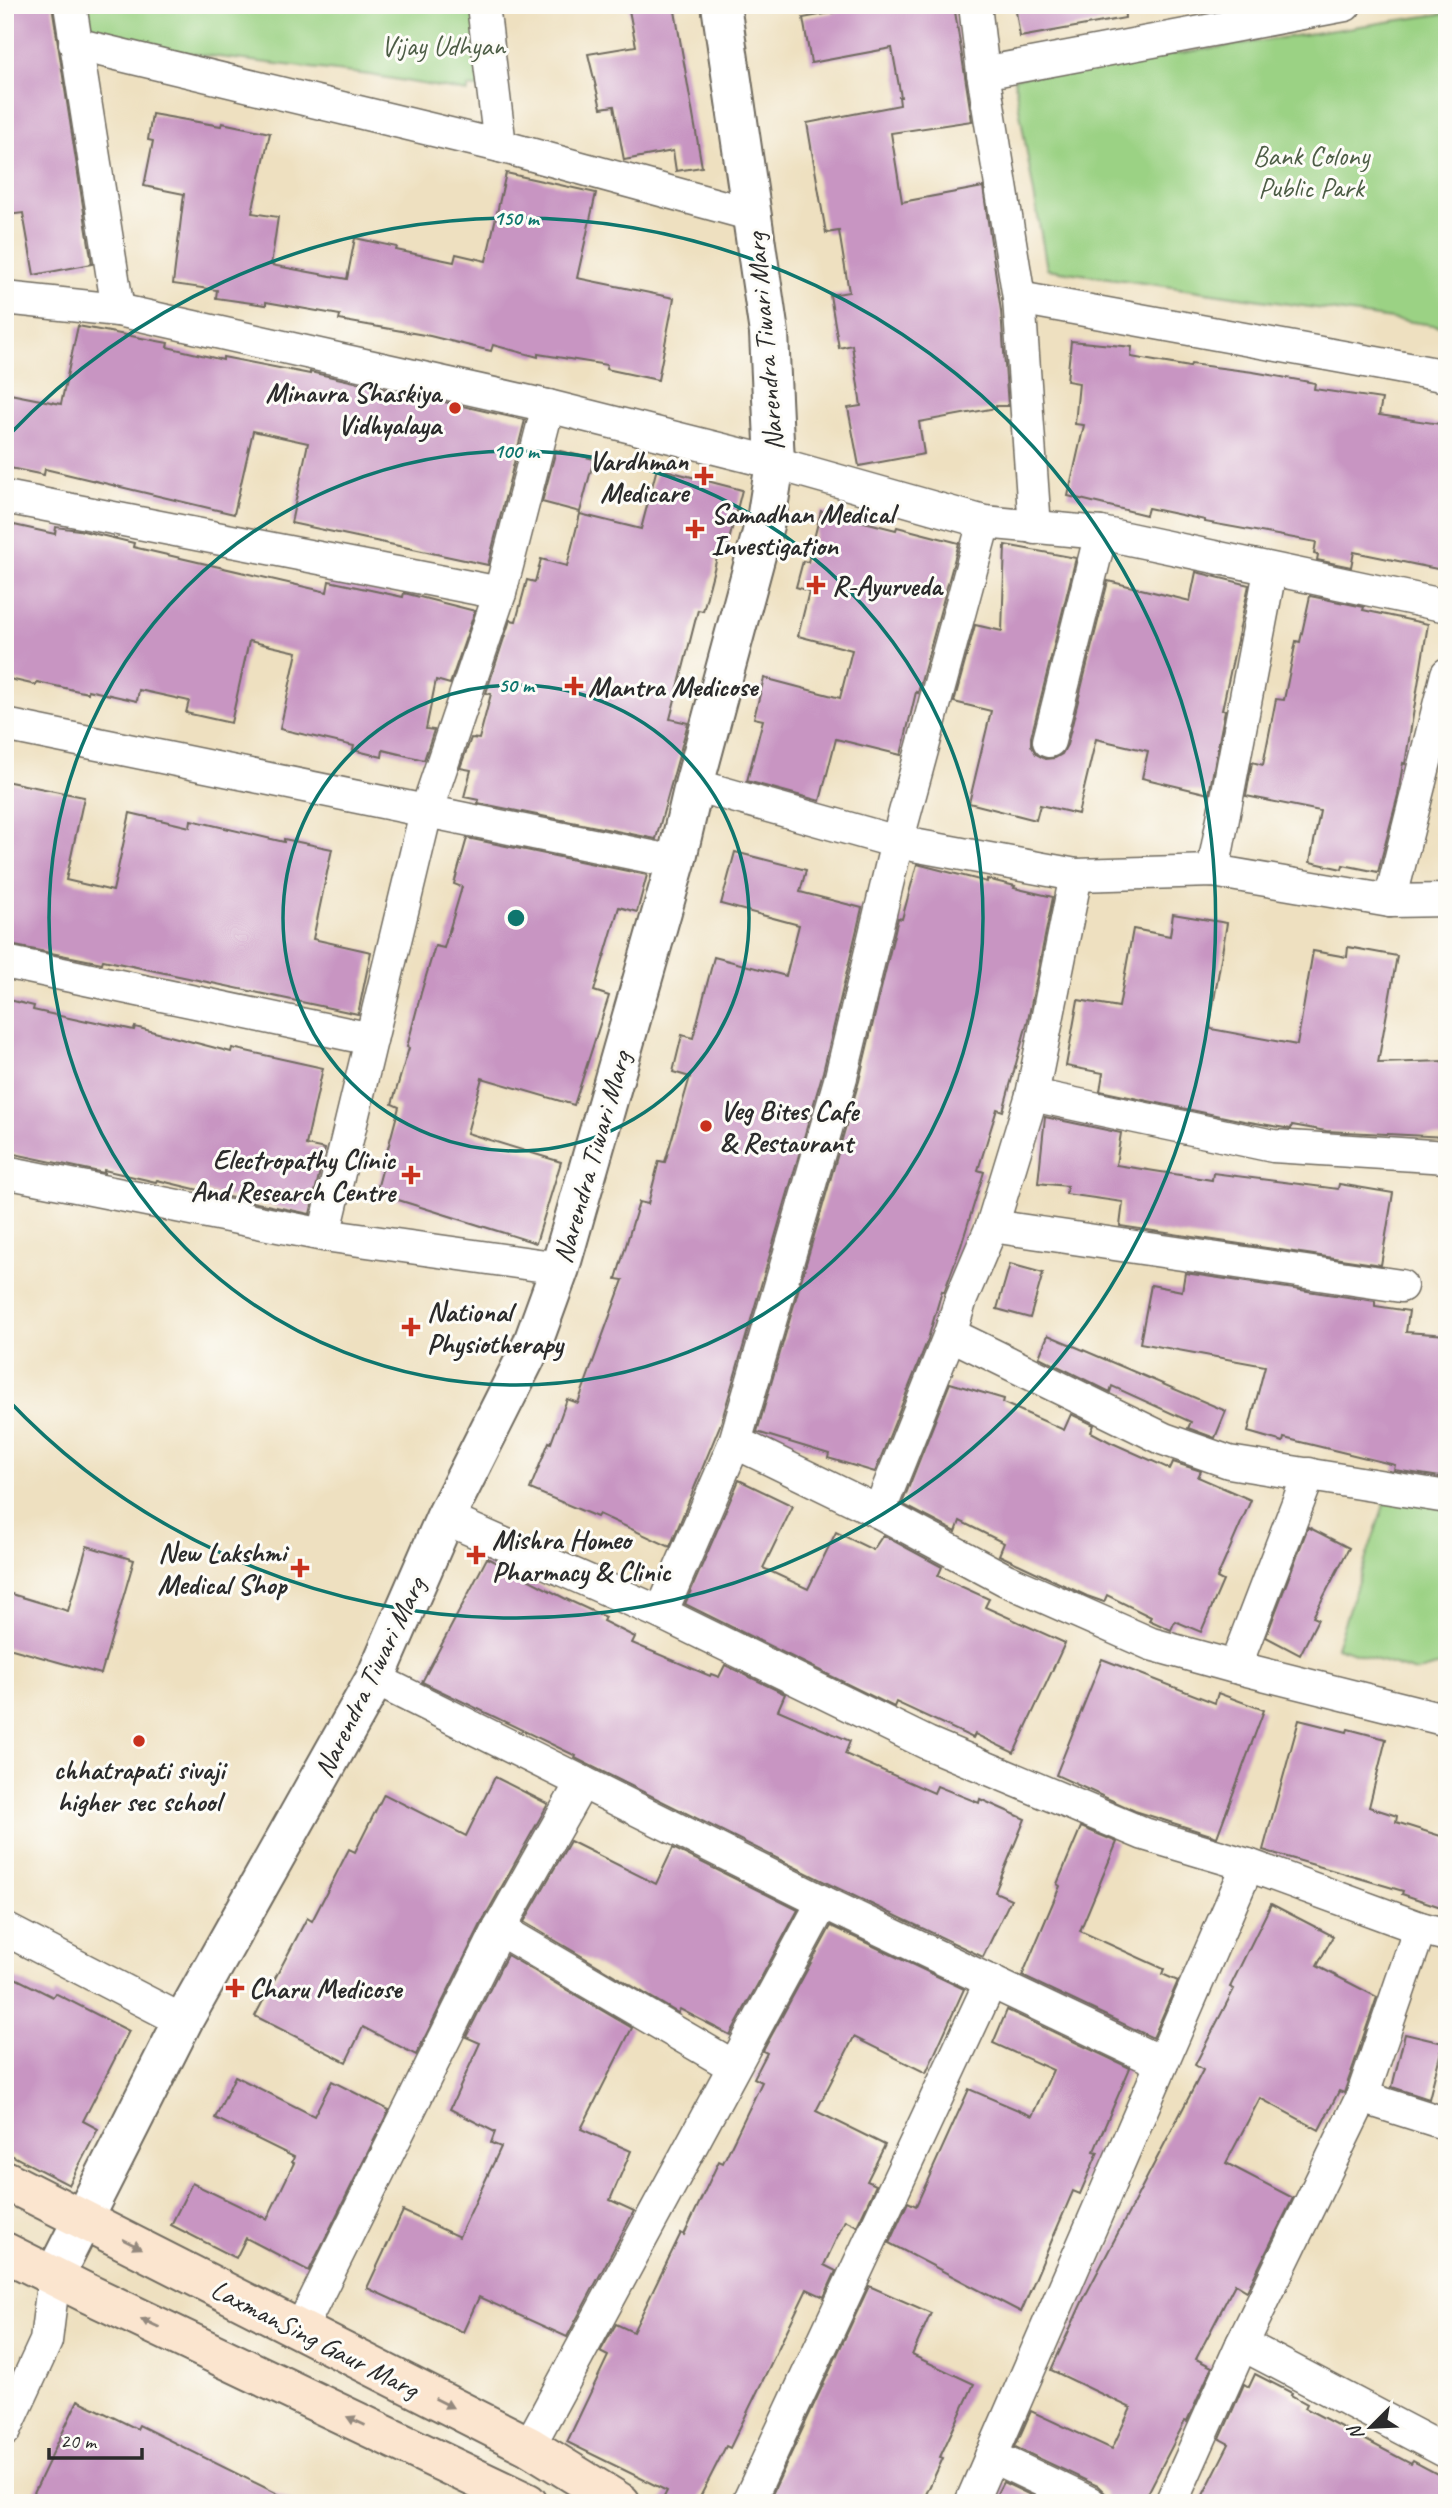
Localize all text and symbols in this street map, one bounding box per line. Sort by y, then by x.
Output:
park label: Vijay Udhyan [381,28,506,63]
park label: Bank Colony Public Park [1253,138,1372,205]
text: 150 m [493,205,541,231]
street label: Narendra Tiwari Marg [737,230,791,452]
place label: Minavra Shaskiya Vidhyalaya [265,375,444,443]
marker: Minavra Shaskiya Vidhyalaya [447,400,463,416]
text: 100 m [493,438,541,464]
place label: Vardhman Medicare [589,443,691,510]
marker: Vardhman Medicare [694,466,714,486]
place label: Samadhan Medical Investigation [711,496,900,563]
marker: Samadhan Medical Investigation [685,519,705,539]
place label: R-Ayurveda [832,568,944,603]
marker: R-Ayurveda [806,575,826,595]
place label: Mantra Medicose [588,669,760,704]
text: 50 m [498,672,536,698]
marker: Mantra Medicose [566,678,582,694]
centre of rings [504,906,528,930]
street label: Narendra Tiwari Marg [545,1045,639,1267]
place label: Veg Bites Cafe & Restaurant [720,1093,861,1160]
marker: Veg Bites Cafe & Restaurant [698,1118,714,1134]
place label: Electropathy Clinic And Research Centre [191,1142,398,1209]
marker: Electropathy Clinic And Research Centre [401,1165,421,1185]
place label: National Physiotherapy [427,1294,565,1362]
marker: National Physiotherapy [401,1317,421,1337]
place label: Mishra Homeo Pharmacy & Clinic [492,1522,672,1590]
place label: New Lakshmi Medical Shop [158,1535,290,1602]
marker: Mishra Homeo Pharmacy & Clinic [466,1545,486,1565]
marker: New Lakshmi Medical Shop [292,1560,308,1576]
street label: Narendra Tiwari Marg [306,1570,434,1783]
marker: chhatrapati sivaji higher sec school [131,1733,147,1749]
place label: chhatrapati sivaji higher sec school [53,1752,228,1819]
place label: Charu Medicose [249,1971,404,2006]
marker: Charu Medicose [227,1980,243,1996]
one-way arrow [122,2239,142,2250]
street label: LaxmanSing Gaur Marg [205,2271,426,2407]
one-way arrow [140,2318,160,2329]
north arrow [1336,2392,1406,2462]
one-way arrow [434,2397,454,2408]
one-way arrow [346,2415,366,2427]
scale bar [49,2417,142,2461]
text: N [1342,2420,1370,2444]
text: 20 m [60,2428,98,2454]

